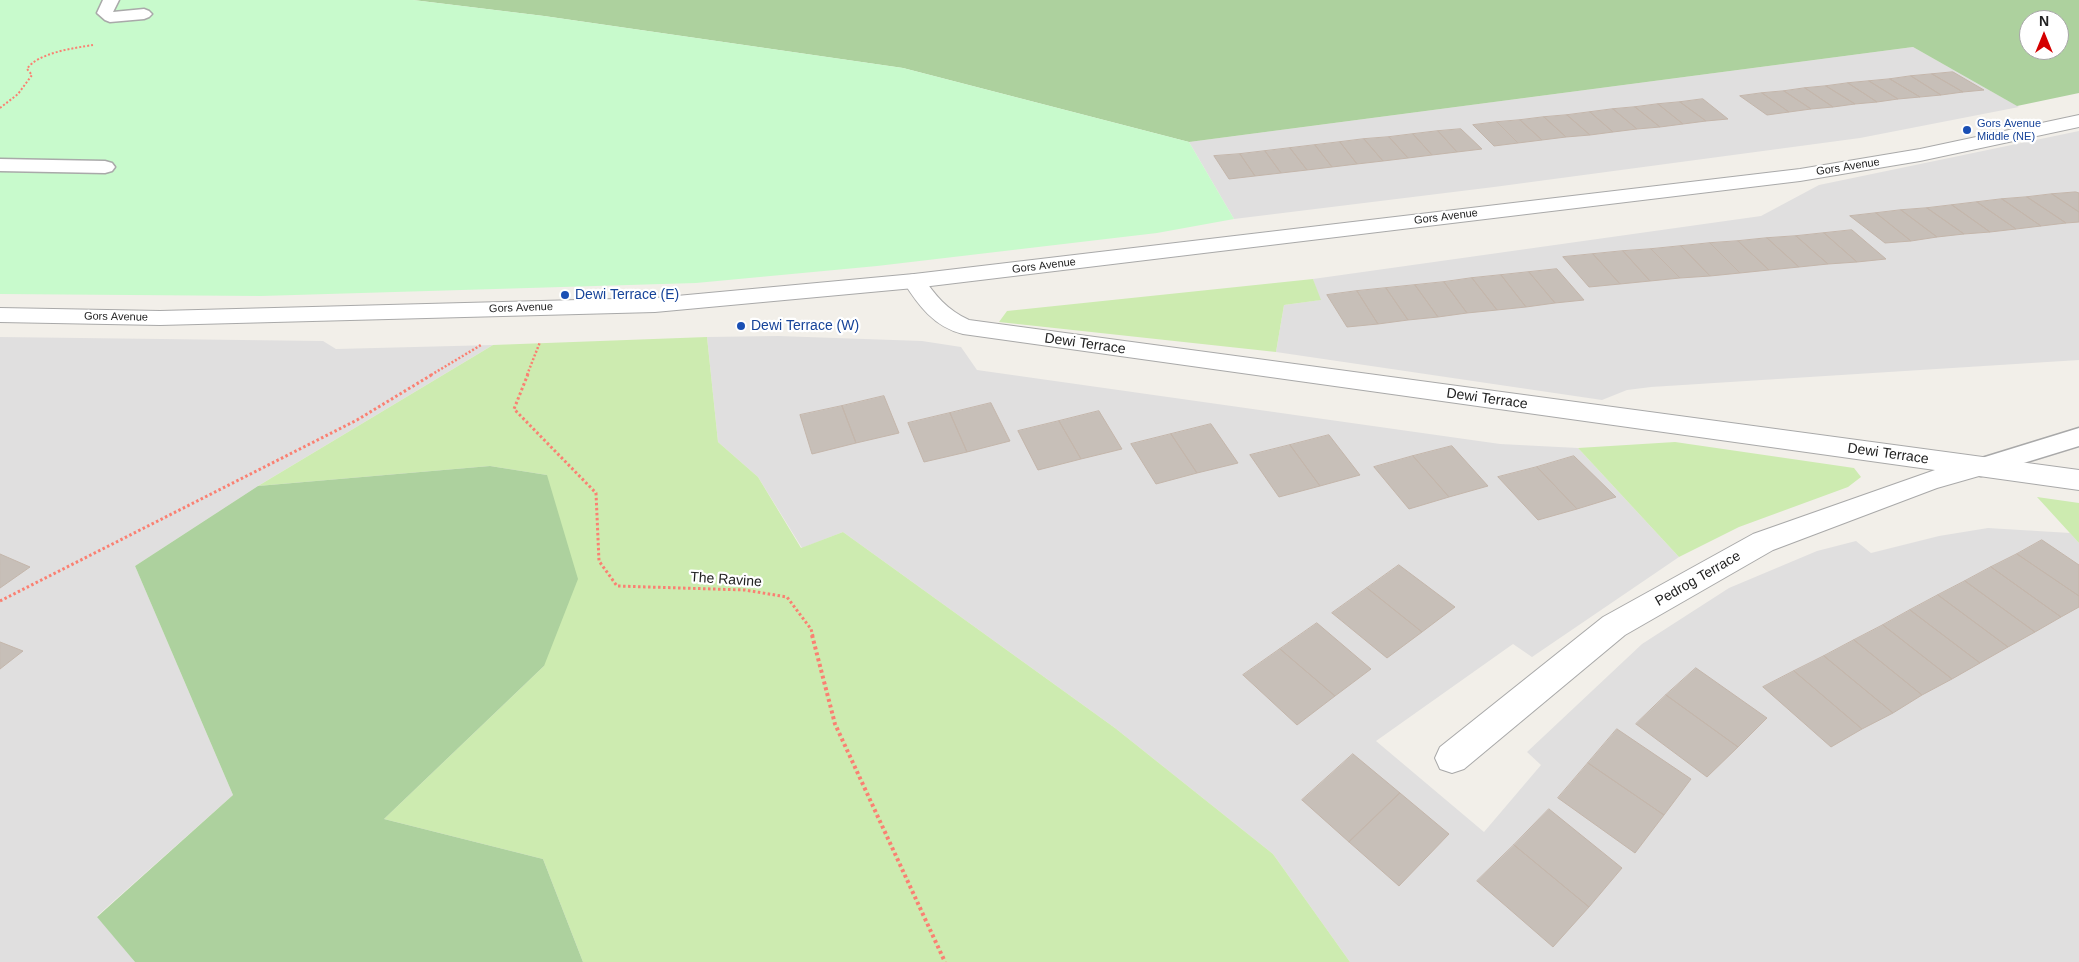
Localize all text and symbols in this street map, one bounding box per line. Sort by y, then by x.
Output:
north arrow [2019,10,2069,60]
text: N [2039,13,2049,29]
place label: Gors Avenue Middle (NE) [1977,117,2041,143]
marker: Gors Avenue Middle (NE) [1961,124,1973,136]
street label: Gors Avenue [1815,155,1881,179]
street label: Gors Avenue [1413,207,1479,227]
street label: Gors Avenue [1011,256,1077,276]
place label: Dewi Terrace (E) [575,287,679,303]
marker: Dewi Terrace (E) [559,289,571,301]
street label: Gors Avenue [489,300,553,316]
street label: Gors Avenue [84,310,148,324]
place label: Dewi Terrace (W) [751,318,859,334]
marker: Dewi Terrace (W) [735,320,747,332]
street label: Dewi Terrace [1043,330,1127,358]
street label: Dewi Terrace [1445,385,1529,413]
street label: Dewi Terrace [1846,440,1930,468]
street label: Pedrog Terrace [1652,548,1744,610]
street label: The Ravine [690,569,762,591]

